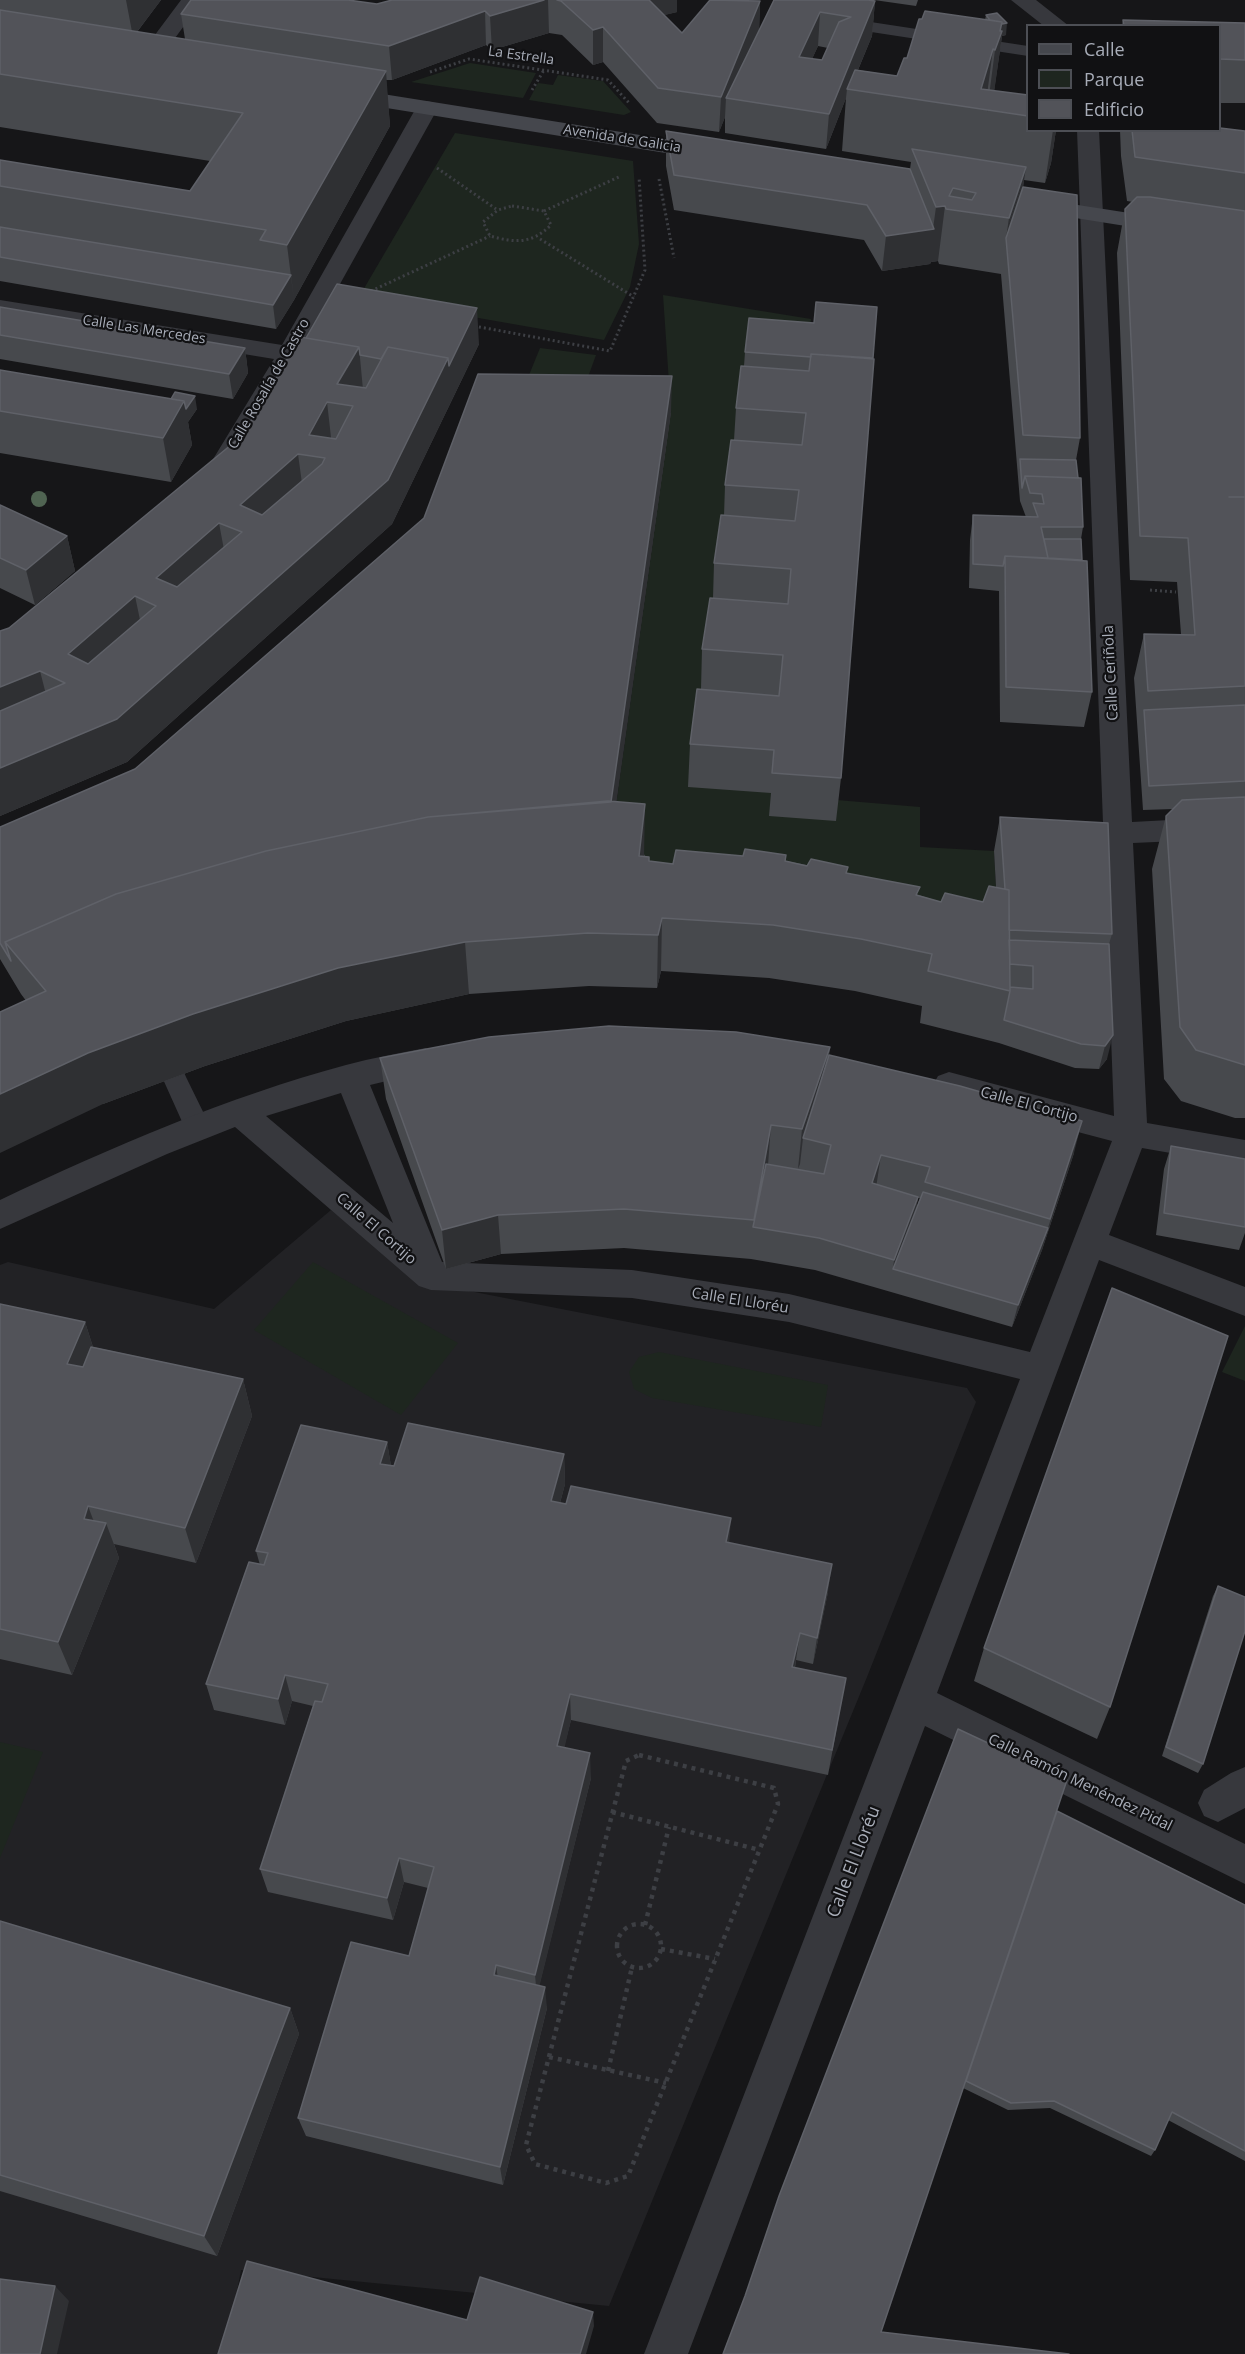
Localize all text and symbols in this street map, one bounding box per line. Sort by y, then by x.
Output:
legend [1026,24,1221,132]
text: Calle [1084,37,1125,61]
street label: La Estrella [487,43,555,69]
text: Parque [1084,67,1144,91]
text: Edificio [1084,97,1144,121]
street label: Avenida de Galicia [562,121,682,157]
street label: Calle Las Mercedes [81,312,207,348]
street label: Calle Rosalía de Castro [225,316,313,452]
street label: Calle Ceriñola [1100,625,1122,721]
street label: Calle El Cortijo [978,1083,1080,1127]
street label: Calle El Cortijo [332,1189,420,1269]
street label: Calle El Lloréu [690,1284,790,1318]
street label: Calle Ramón Menéndez Pidal [985,1730,1175,1836]
street label: Calle El Lloréu [823,1803,885,1921]

